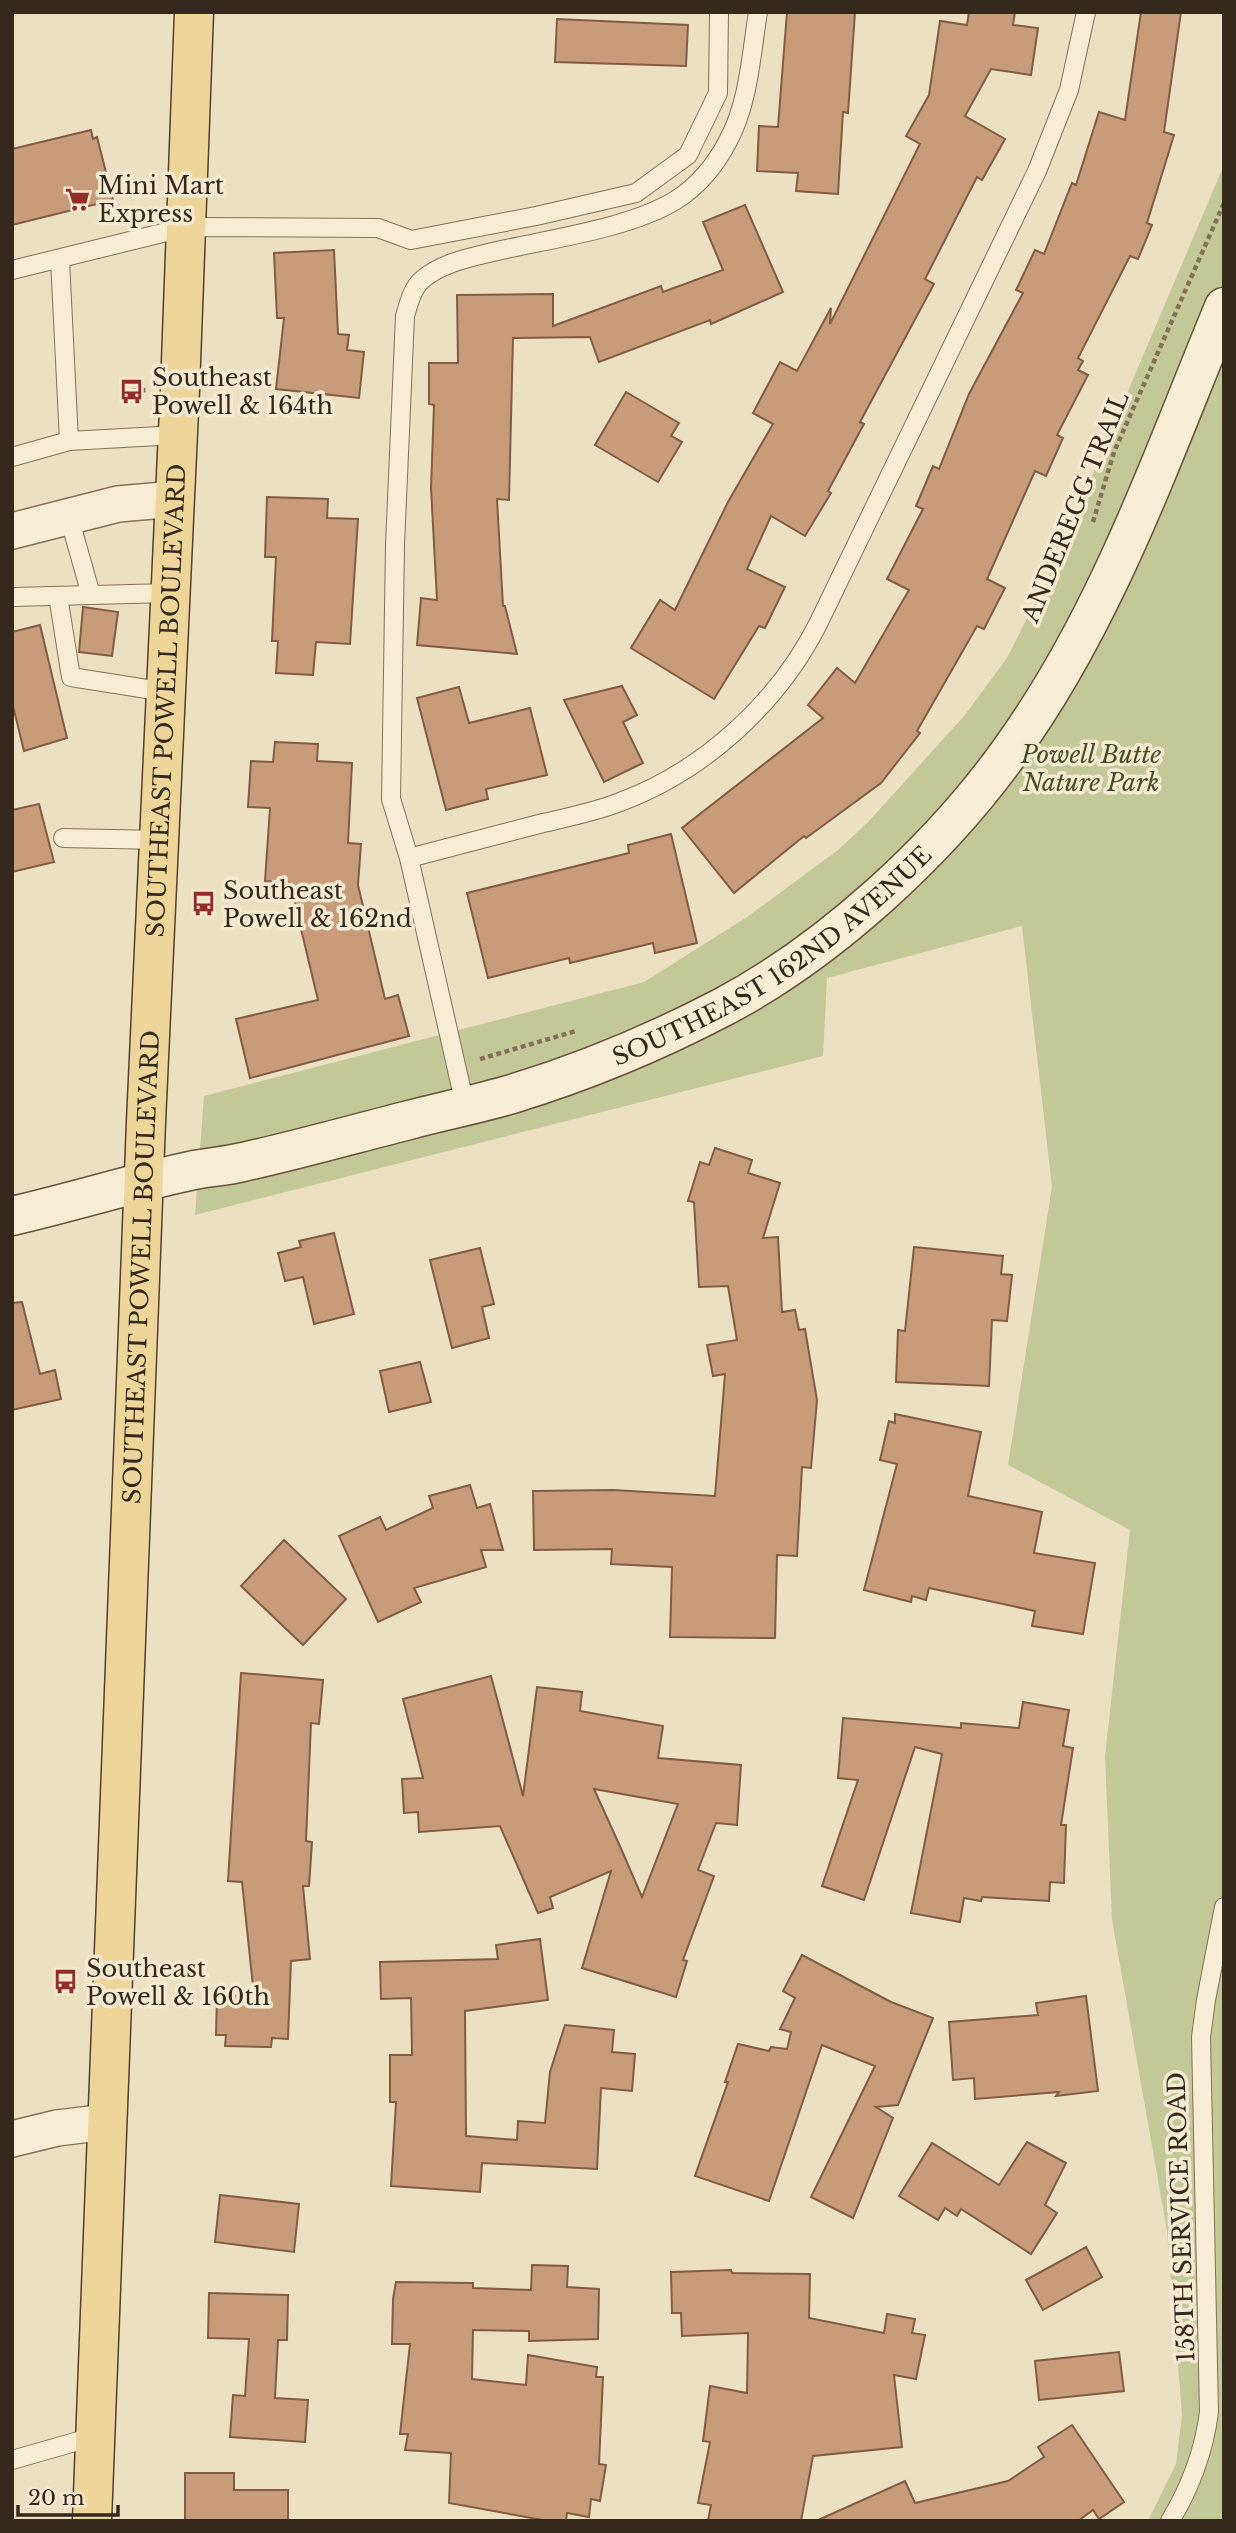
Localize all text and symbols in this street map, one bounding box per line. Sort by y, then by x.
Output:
place label: Mini Mart Express [98,171,224,228]
supermarket icon: Mini Mart Express [64,185,92,213]
place label: Southeast Powell & 164th [152,363,333,420]
bus stop icon: Southeast Powell & 164th [118,377,146,405]
street label: ANDEREGG TRAIL [1015,387,1135,628]
street label: SOUTHEAST POWELL BOULEVARD [140,463,191,938]
park label: Powell Butte Nature Park [1020,740,1161,797]
street label: SOUTHEAST 162ND AVENUE [608,840,937,1071]
place label: Southeast Powell & 162nd [223,876,412,933]
bus stop icon: Southeast Powell & 162nd [189,890,217,918]
street label: SOUTHEAST POWELL BOULEVARD [117,1029,165,1504]
place label: Southeast Powell & 160th [86,1954,270,2011]
bus stop icon: Southeast Powell & 160th [52,1968,80,1996]
street label: 158TH SERVICE ROAD [1161,2071,1201,2363]
scale bar [18,2474,117,2518]
text: 20 m [28,2485,85,2511]

